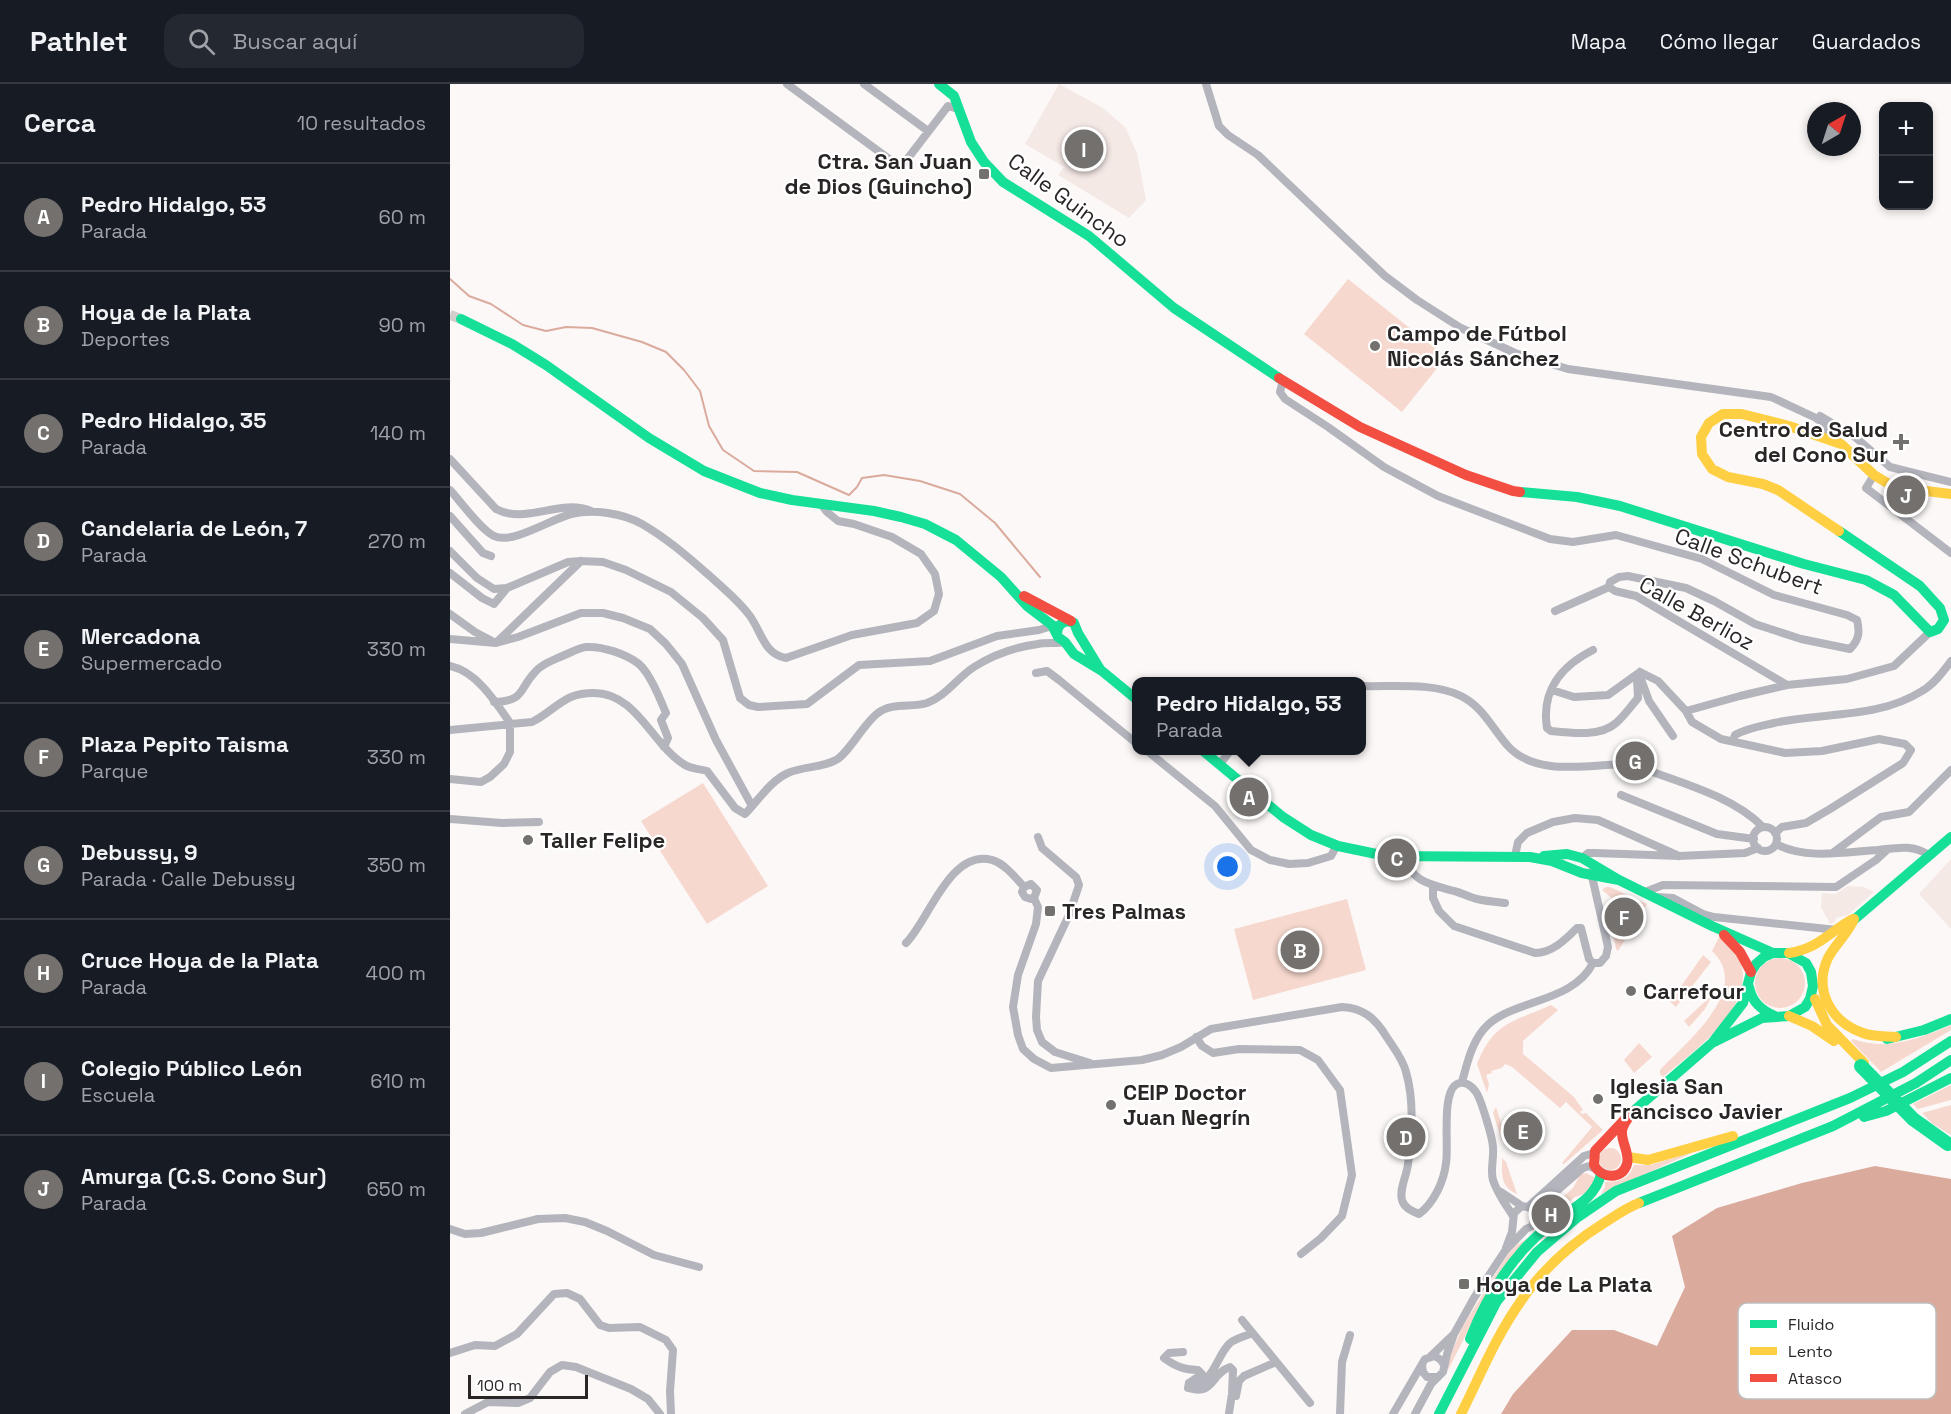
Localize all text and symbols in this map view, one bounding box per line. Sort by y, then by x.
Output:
search box [164,14,584,68]
text: Pathlet [30,23,128,59]
icon: search [185,25,218,58]
text: Buscar aquí [233,27,357,55]
text: Mapa [1571,28,1627,55]
text: Cómo llegar [1660,28,1779,55]
text: Guardados [1812,28,1921,55]
north arrow [1807,102,1861,156]
map controls [1879,102,1933,210]
button: + [1879,102,1933,156]
text: Cerca [24,106,96,140]
text: 10 resultados [297,110,426,136]
pin: I [1064,126,1104,172]
place label: Ctra. San Juan de Dios (Guincho) [785,147,972,200]
street label: Calle Guincho [1003,147,1135,253]
button: − [1879,156,1933,210]
marker: Ctra. San Juan de Dios (Guincho) [977,167,991,181]
text: Pedro Hidalgo, 53 [81,190,266,218]
text: A [37,204,50,230]
text: 60 m [379,204,426,230]
text: Parada [81,218,147,244]
text: Hoya de la Plata [81,298,251,326]
text: B [37,312,50,338]
text: 90 m [379,312,426,338]
place label: Campo de Fútbol Nicolás Sánchez [1387,319,1567,372]
text: Deportes [81,326,170,352]
marker: Campo de Fútbol Nicolás Sánchez [1368,339,1382,353]
text: Pedro Hidalgo, 35 [81,406,266,434]
place label: Centro de Salud del Cono Sur [1719,415,1888,468]
text: C [37,420,50,446]
text: 140 m [370,420,426,446]
marker: Centro de Salud del Cono Sur [1892,433,1910,451]
text: Parada [81,434,147,460]
pin: J [1886,472,1926,518]
text: Candelaria de León, 7 [81,514,307,542]
street label: Calle Schubert [1671,521,1827,601]
text: D [37,528,50,554]
text: 270 m [368,528,426,554]
text: Parada [81,542,147,568]
street label: Calle Berlioz [1634,570,1760,656]
text: Mercadona [81,622,201,650]
text: E [38,636,49,662]
text: 330 m [367,636,426,662]
text: Supermercado [81,650,222,676]
popup [1132,677,1366,755]
text: Pedro Hidalgo, 53 [1156,689,1342,717]
text: Parada [1156,717,1222,743]
text: Plaza Pepito Taisma [81,730,289,758]
pin: G [1616,738,1654,784]
text: F [38,744,49,770]
text: 330 m [367,744,426,770]
text: Parque [81,758,148,784]
pin: A [1230,774,1268,820]
place label: Taller Felipe [540,826,665,854]
marker: Taller Felipe [521,833,535,847]
pin: C [1378,836,1416,880]
text: Debussy, 9 [81,838,198,866]
text: G [37,852,50,878]
text: 350 m [367,852,426,878]
your location [1213,852,1242,881]
text: Parada · Calle Debussy [81,866,296,892]
pin: F [1604,894,1644,940]
place label: Tres Palmas [1062,897,1186,925]
marker: Tres Palmas [1043,904,1057,918]
pin: B [1280,928,1320,972]
text: Cruce Hoya de la Plata [81,946,319,974]
text: H [37,960,50,986]
text: 400 m [366,960,426,986]
text: Parada [81,974,147,1000]
place label: Carrefour [1643,977,1745,1005]
marker: Carrefour [1624,984,1638,998]
text: Colegio Público León [81,1054,302,1082]
text: I [41,1068,46,1094]
text: 610 m [370,1068,426,1094]
place label: Iglesia San Francisco Javier [1610,1072,1783,1125]
place label: CEIP Doctor Juan Negrín [1123,1078,1251,1131]
text: Escuela [81,1082,155,1108]
marker: Iglesia San Francisco Javier [1591,1092,1605,1106]
marker: CEIP Doctor Juan Negrín [1104,1098,1118,1112]
pin: E [1504,1108,1542,1154]
pin: D [1386,1114,1426,1160]
text: Amurga (C.S. Cono Sur) [81,1162,326,1190]
text: J [37,1176,50,1202]
text: 650 m [367,1176,426,1202]
text: Parada [81,1190,147,1216]
pin: H [1532,1192,1570,1236]
place label: Hoya de La Plata [1476,1270,1652,1298]
marker: Hoya de La Plata [1457,1277,1471,1291]
legend [1738,1303,1936,1399]
text: Fluido [1788,1314,1834,1335]
text: Lento [1788,1341,1833,1362]
text: Atasco [1788,1368,1842,1389]
scale bar [468,1372,588,1400]
text: 100 m [477,1375,522,1396]

